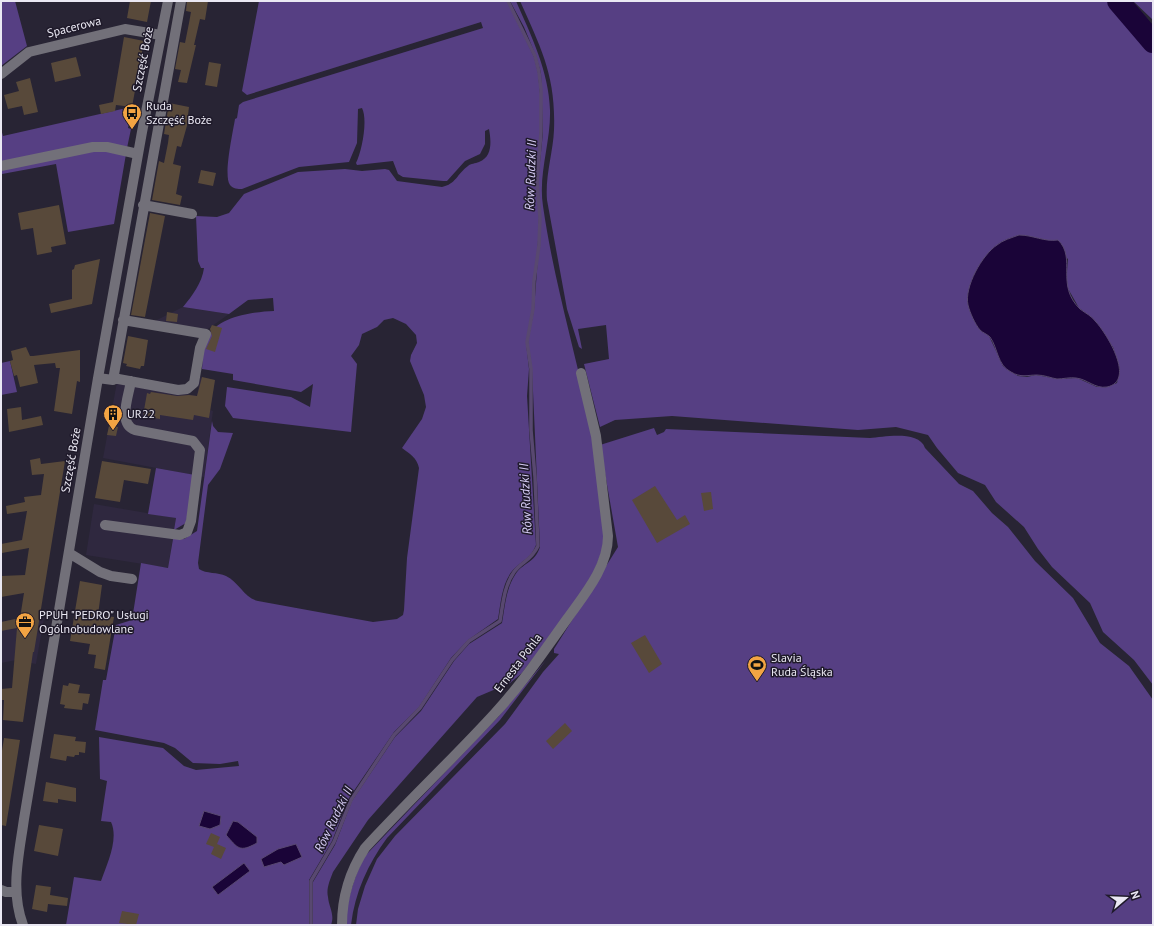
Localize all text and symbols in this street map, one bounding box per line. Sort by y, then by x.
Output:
street label: Spacerowa [45,13,103,40]
street label: Szczęść Boże [129,25,156,93]
place label: Ruda Szczęść Boże [146,98,212,127]
bus stop icon: Ruda Szczęść Boże [121,102,143,130]
water label: Rów Rudzki II [521,139,540,211]
building icon: UR22 [102,403,124,431]
place label: UR22 [127,406,155,421]
street label: Szczęść Boże [57,426,84,494]
water label: Rów Rudzki II [515,463,536,535]
place label: PPUH "PEDRO" Usługi Ogólnobudowlane [39,607,149,636]
office icon: PPUH "PEDRO" Usługi Ogólnobudowlane [14,611,36,639]
street label: Ernesta Pohla [490,630,545,695]
place label: Slavia Ruda Śląska [771,650,833,679]
sports icon: Slavia Ruda Śląska [746,654,768,682]
water label: Rów Rudzki II [310,783,357,855]
north arrow [1106,878,1146,918]
text: N [1128,889,1143,900]

